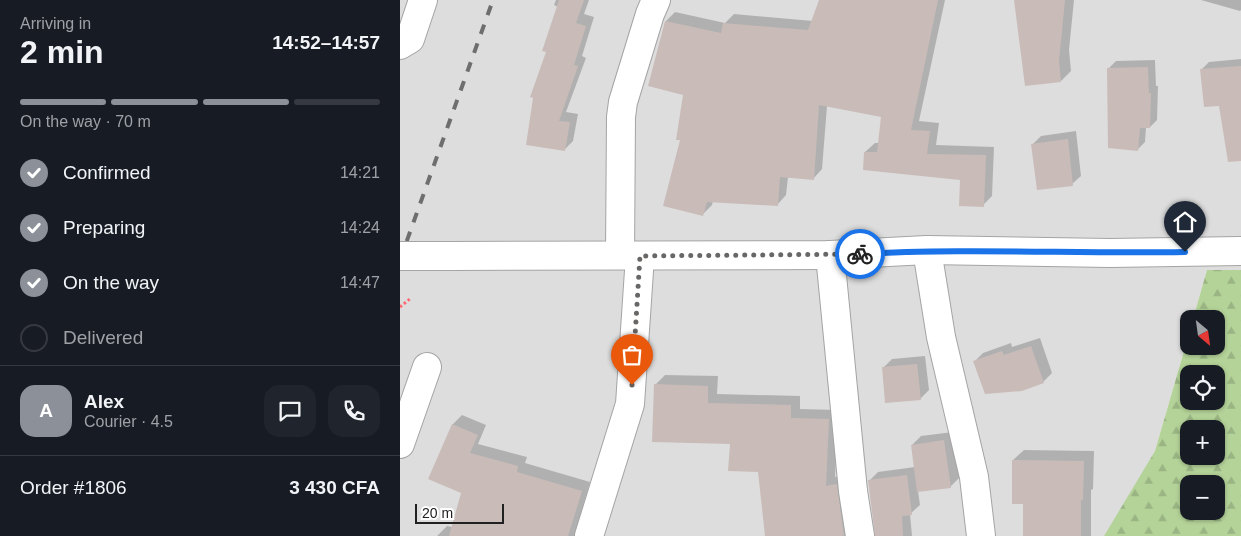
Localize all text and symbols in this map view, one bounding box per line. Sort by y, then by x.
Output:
text: Arriving in [20,15,91,32]
text: 14:52–14:57 [272,32,380,53]
text: 2 min [20,34,104,70]
text: On the way · 70 m [20,113,151,130]
icon: check [20,159,48,187]
text: Confirmed [63,162,151,183]
text: 14:21 [340,164,380,181]
pin [1164,201,1206,252]
icon: home [1171,208,1199,236]
icon: check [20,214,48,242]
text: Preparing [63,217,145,238]
text: 14:24 [340,219,380,236]
courier [835,229,885,279]
icon: bike [846,240,874,268]
icon: check [20,269,48,297]
text: On the way [63,272,159,293]
text: 14:47 [340,274,380,291]
north arrow [1180,310,1225,355]
map controls [1180,310,1225,520]
text: Delivered [63,327,143,348]
pin [611,334,653,385]
icon: bag [618,341,646,369]
button: locate [1180,365,1225,410]
button: chat [264,385,316,437]
button: phone [328,385,380,437]
text: Alex [84,391,124,412]
text: A [39,400,53,421]
text: Courier · 4.5 [84,413,173,430]
button: + [1180,420,1225,465]
button: − [1180,475,1225,520]
text: Order #1806 [20,477,127,498]
text: 3 430 CFA [289,477,380,498]
scale bar [415,501,504,524]
text: 20 m [422,505,453,521]

